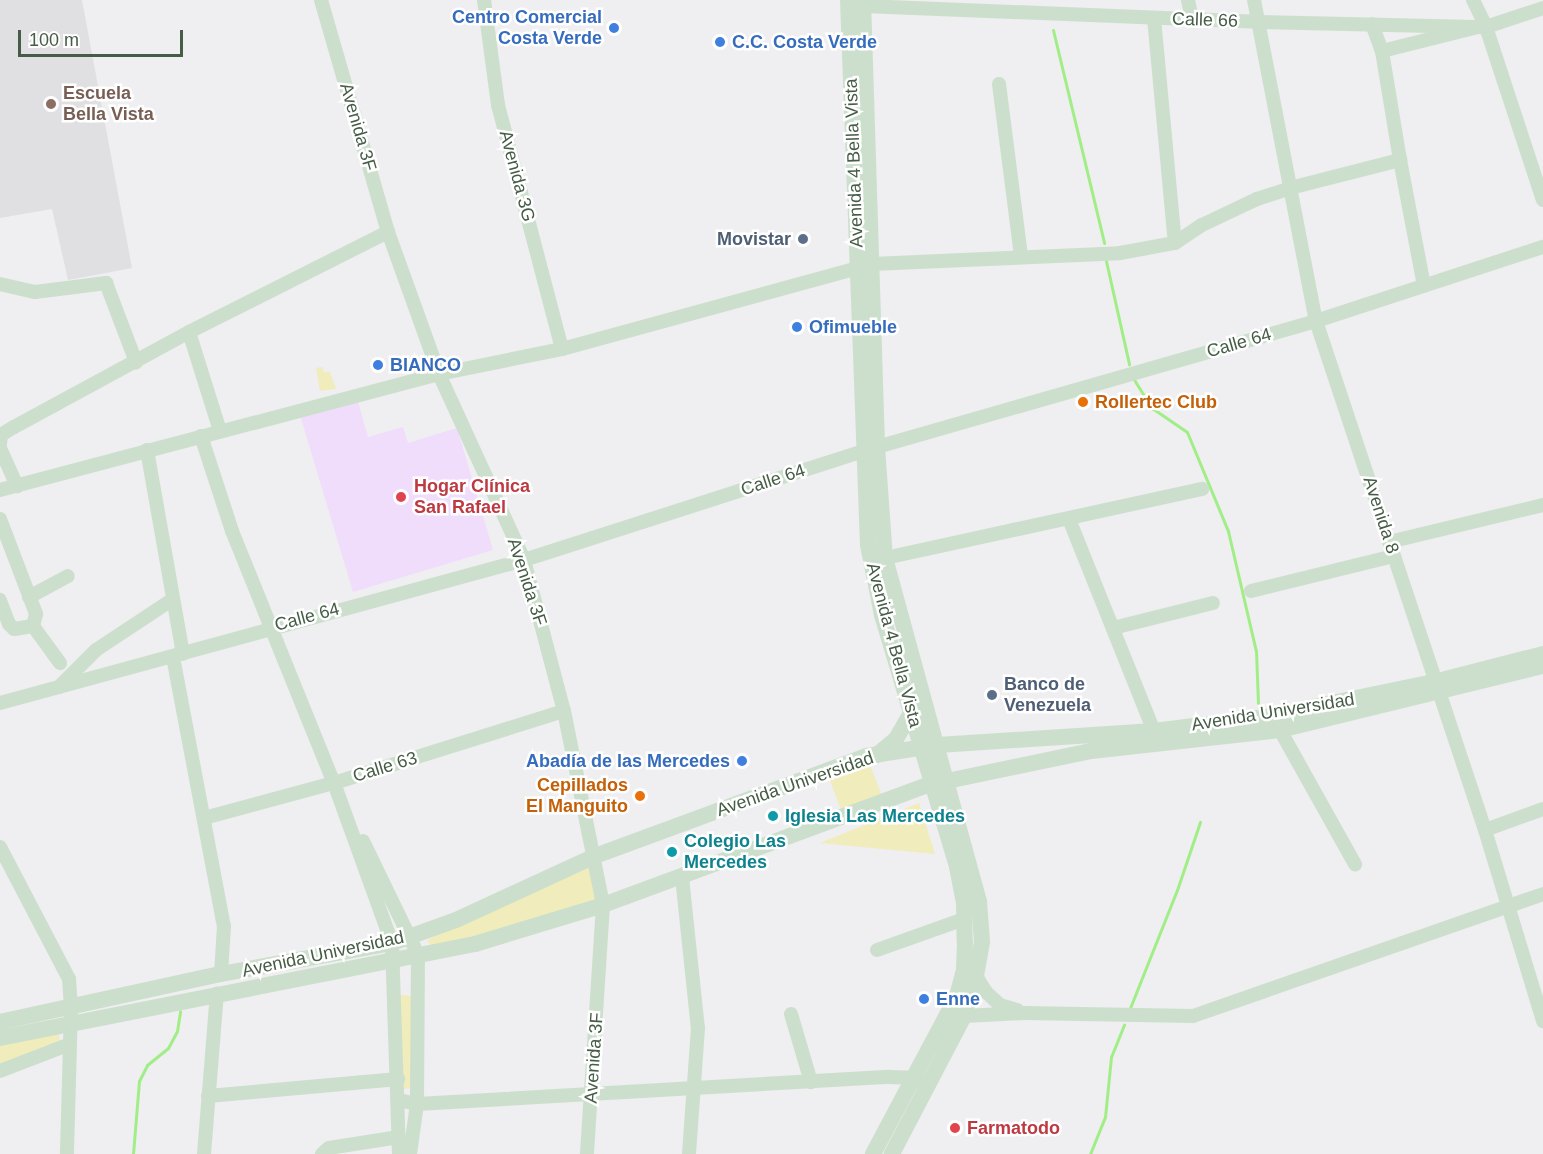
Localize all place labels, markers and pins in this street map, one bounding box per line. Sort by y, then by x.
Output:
place label: Centro Comercial Costa Verde [452,7,602,50]
marker: Centro Comercial Costa Verde [607,21,621,35]
place label: C.C. Costa Verde [732,31,877,53]
marker: C.C. Costa Verde [713,35,727,49]
place label: Escuela Bella Vista [63,83,154,125]
marker: Escuela Bella Vista [44,97,58,111]
place label: Movistar [717,228,791,250]
marker: Movistar [796,232,810,246]
place label: Ofimueble [809,316,897,338]
marker: Ofimueble [790,320,804,334]
place label: BIANCO [390,354,461,376]
marker: BIANCO [371,358,385,372]
place label: Rollertec Club [1095,391,1217,413]
marker: Rollertec Club [1076,395,1090,409]
place label: Hogar Clínica San Rafael [414,476,530,518]
marker: Hogar Clínica San Rafael [392,488,410,506]
place label: Banco de Venezuela [1004,674,1091,716]
marker: Banco de Venezuela [985,688,999,702]
place label: Abadía de las Mercedes [526,750,730,772]
marker: Abadía de las Mercedes [735,754,749,768]
place label: Cepillados El Manguito [526,775,628,818]
marker: Cepillados El Manguito [633,789,647,803]
place label: Iglesia Las Mercedes [785,805,965,827]
marker: Iglesia Las Mercedes [766,809,780,823]
place label: Colegio Las Mercedes [684,831,786,874]
marker: Colegio Las Mercedes [665,845,679,859]
place label: Enne [936,988,980,1010]
marker: Enne [917,992,931,1006]
place label: Farmatodo [967,1117,1060,1139]
marker: Farmatodo [948,1121,962,1135]

